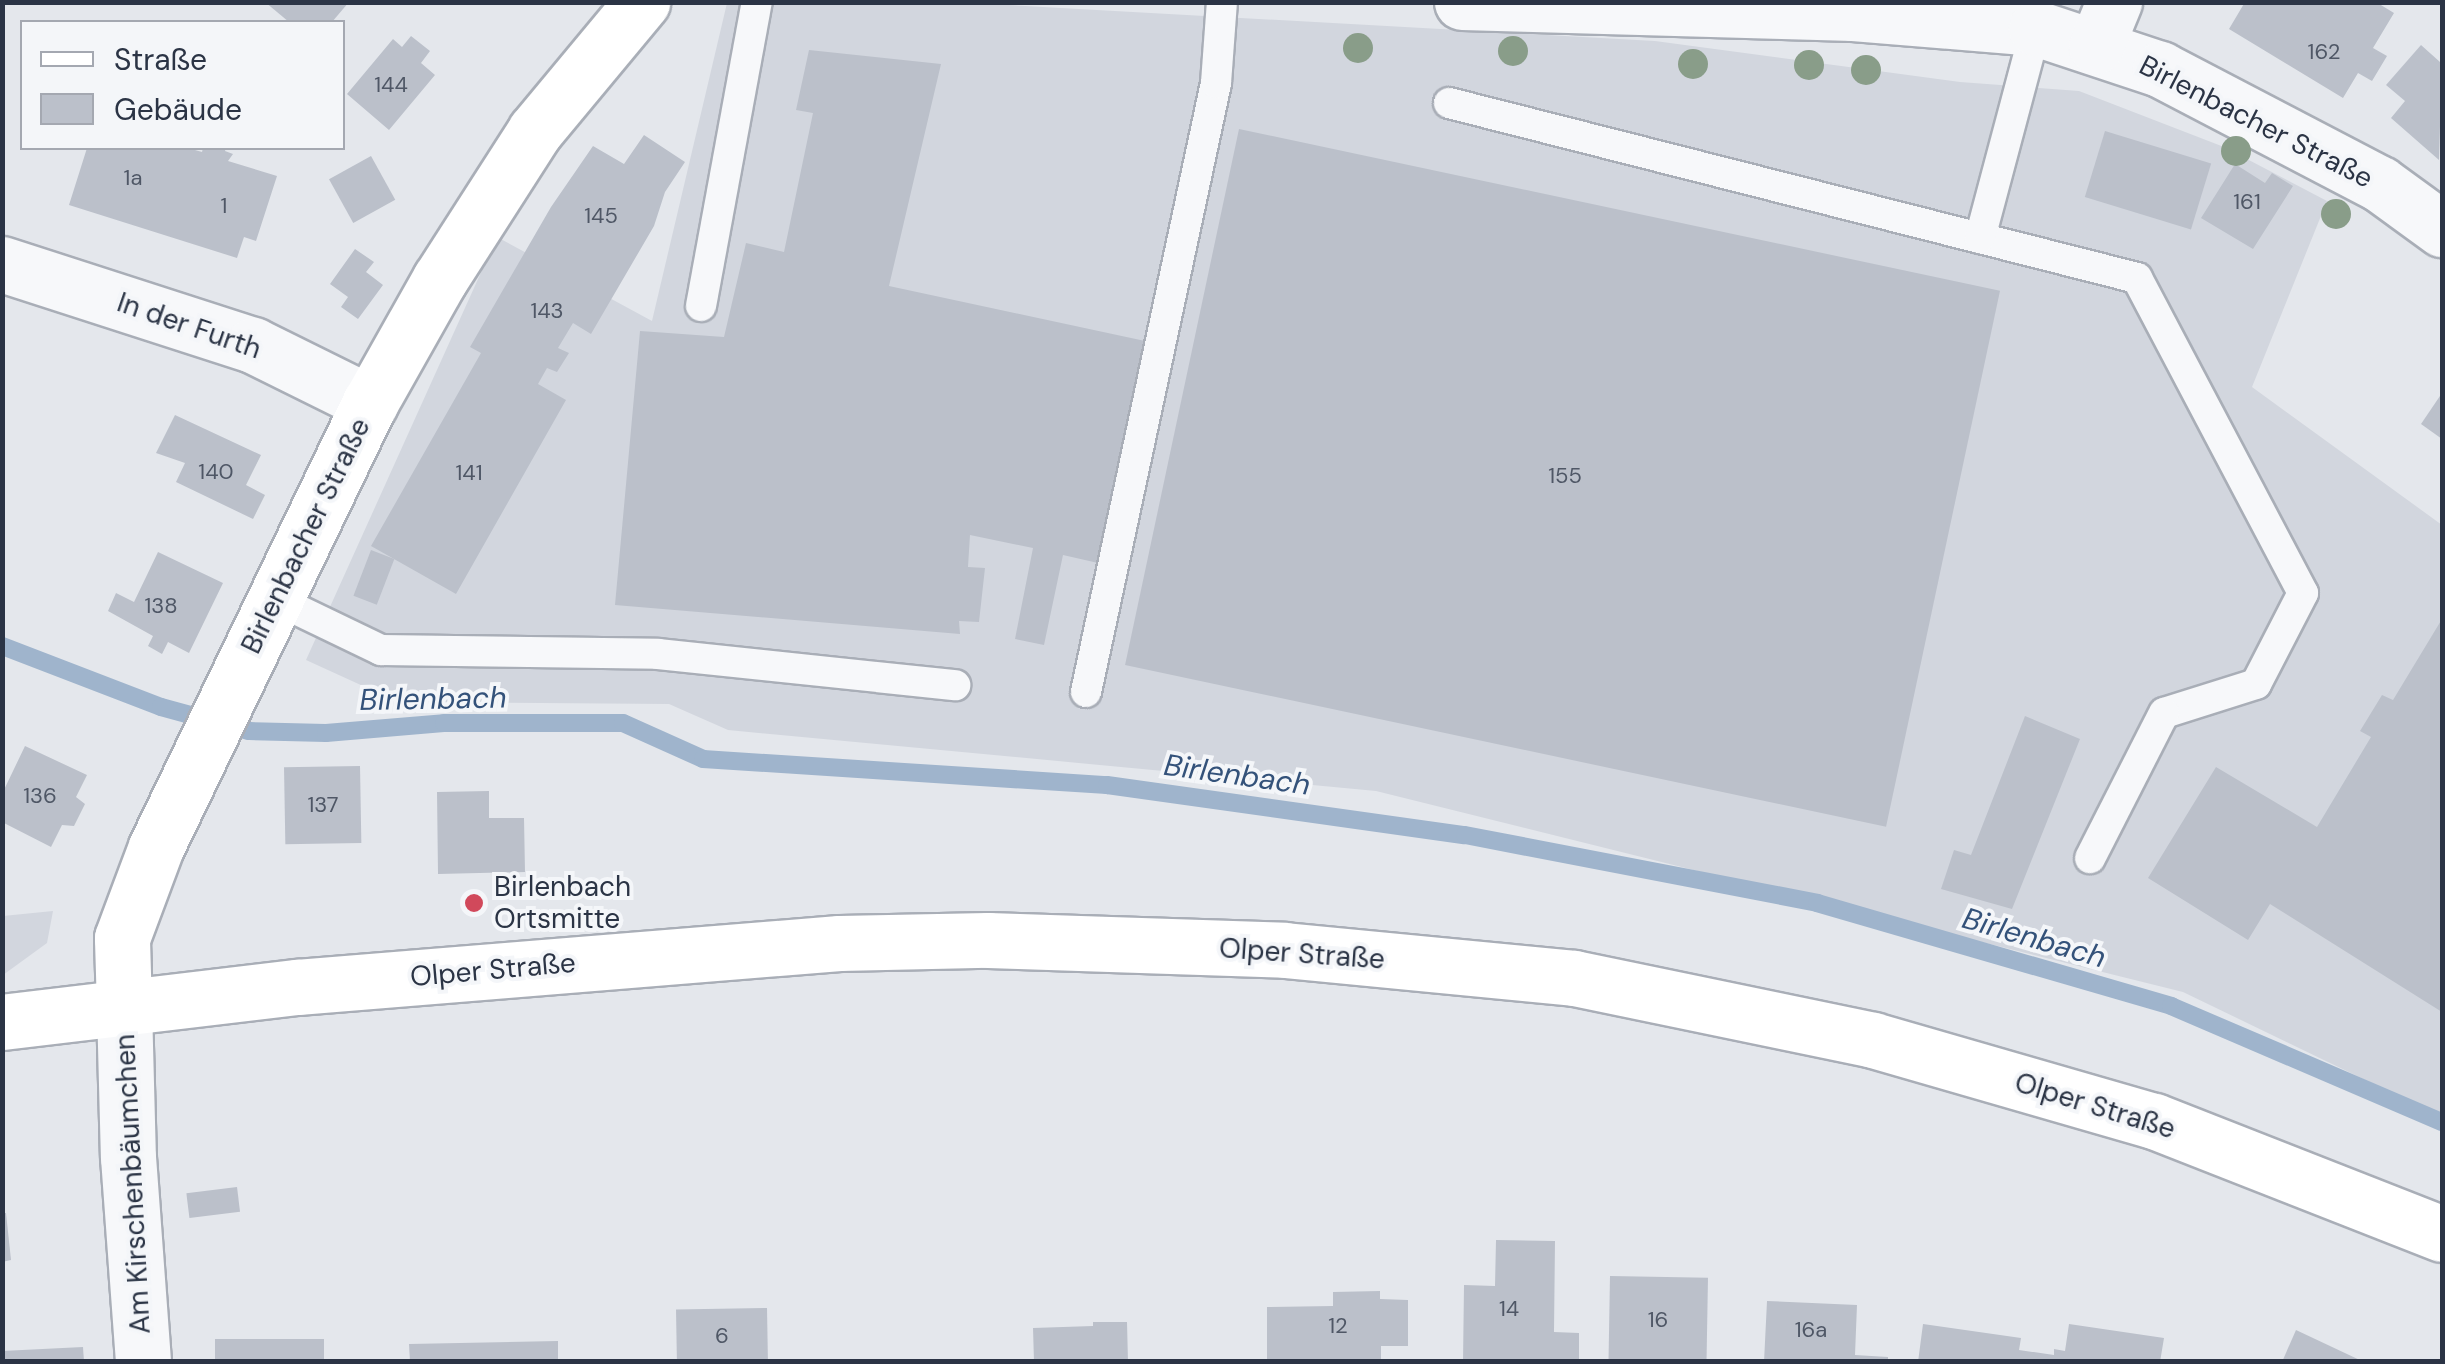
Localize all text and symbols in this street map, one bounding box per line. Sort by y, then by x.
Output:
legend [20,20,345,150]
house number: 162 [2308,39,2340,65]
text: Straße [114,40,207,79]
street label: Birlenbacher Straße [2134,49,2378,195]
house number: 144 [374,72,408,98]
text: Gebäude [114,90,242,129]
house number: 1a [124,165,142,191]
house number: 161 [2233,189,2261,215]
house number: 1 [221,193,227,219]
house number: 145 [584,203,618,229]
street label: In der Furth [113,286,265,366]
house number: 143 [530,298,564,324]
street label: Birlenbacher Straße [234,413,378,659]
house number: 140 [198,459,234,485]
house number: 141 [455,460,483,486]
house number: 155 [1548,463,1582,489]
house number: 138 [144,593,178,619]
water label: Birlenbach [359,680,507,718]
water label: Birlenbach [1162,747,1312,803]
house number: 136 [23,783,57,809]
house number: 137 [307,792,339,818]
place label: Birlenbach Ortsmitte [494,870,631,936]
marker: Birlenbach Ortsmitte [463,892,485,914]
water label: Birlenbach [1958,900,2110,976]
street label: Olper Straße [1218,931,1386,977]
street label: Olper Straße [409,946,577,994]
street label: Am Kirschenbäumchen [108,1033,158,1335]
street label: Olper Straße [2011,1066,2179,1146]
house number: 14 [1499,1296,1519,1322]
house number: 16 [1648,1307,1668,1333]
house number: 12 [1328,1313,1348,1339]
house number: 16a [1795,1317,1827,1343]
house number: 6 [715,1323,729,1349]

